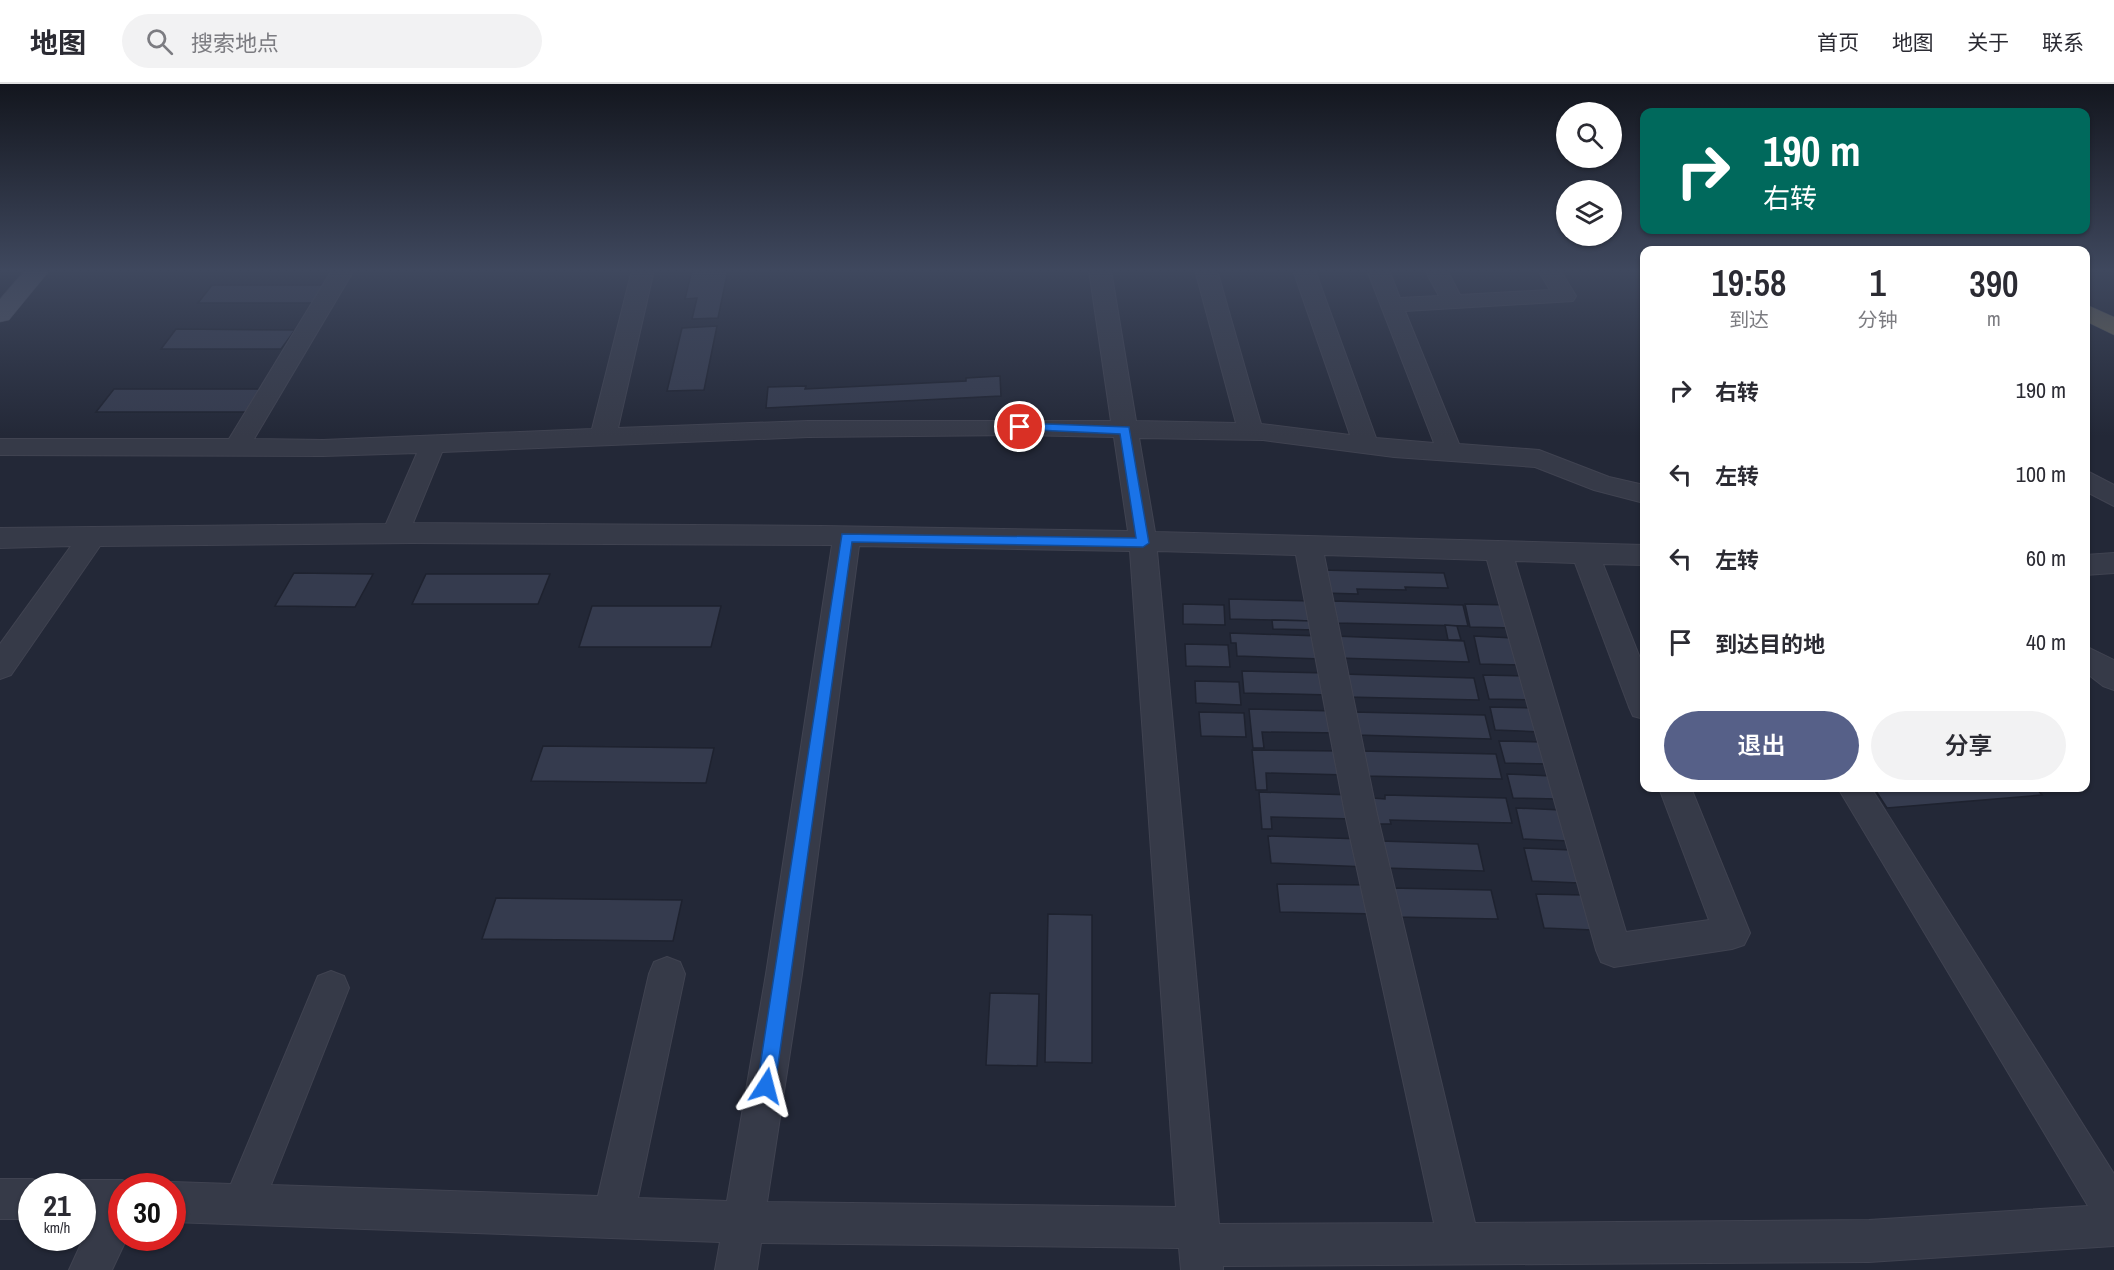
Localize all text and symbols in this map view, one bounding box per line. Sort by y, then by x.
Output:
search box [122,14,542,68]
text: 地图 [30,24,86,62]
icon: search [143,25,176,58]
text: 搜索地点 [191,28,279,58]
text: 首页 [1817,28,1859,57]
text: 地图 [1892,28,1934,57]
text: 关于 [1967,28,2009,57]
text: 联系 [2042,28,2084,57]
map controls [1556,102,1622,246]
button: search [1556,102,1622,168]
text: 190 m [1763,123,1861,179]
icon: right [1664,132,1742,210]
button: layers [1556,180,1622,246]
text: 右转 [1763,180,1817,216]
text: 19:58 [1711,259,1786,307]
text: 1 [1870,259,1886,307]
text: 390 [1969,260,2019,308]
text: m [1987,305,2001,332]
text: 到达 [1729,306,1769,333]
text: 分钟 [1858,306,1898,333]
icon: right [1664,374,1697,407]
text: 190 m [2016,375,2066,405]
text: 右转 [1715,377,1759,407]
pin [994,401,1045,452]
icon: arrive [1003,410,1036,443]
icon: left [1664,458,1697,491]
text: 100 m [2016,459,2066,489]
text: 左转 [1715,461,1759,491]
icon: left [1664,542,1697,575]
text: 60 m [2026,543,2066,573]
text: 左转 [1715,545,1759,575]
icon: arrive [1664,626,1697,659]
text: 40 m [2026,627,2066,657]
text: 到达目的地 [1715,629,1825,659]
button: 退出 [1664,711,1859,780]
button: 分享 [1871,711,2066,780]
position arrow [734,1054,798,1118]
speed limit sign: 30 [108,1173,186,1251]
text: 21 [43,1185,71,1225]
text: km/h [44,1217,70,1238]

